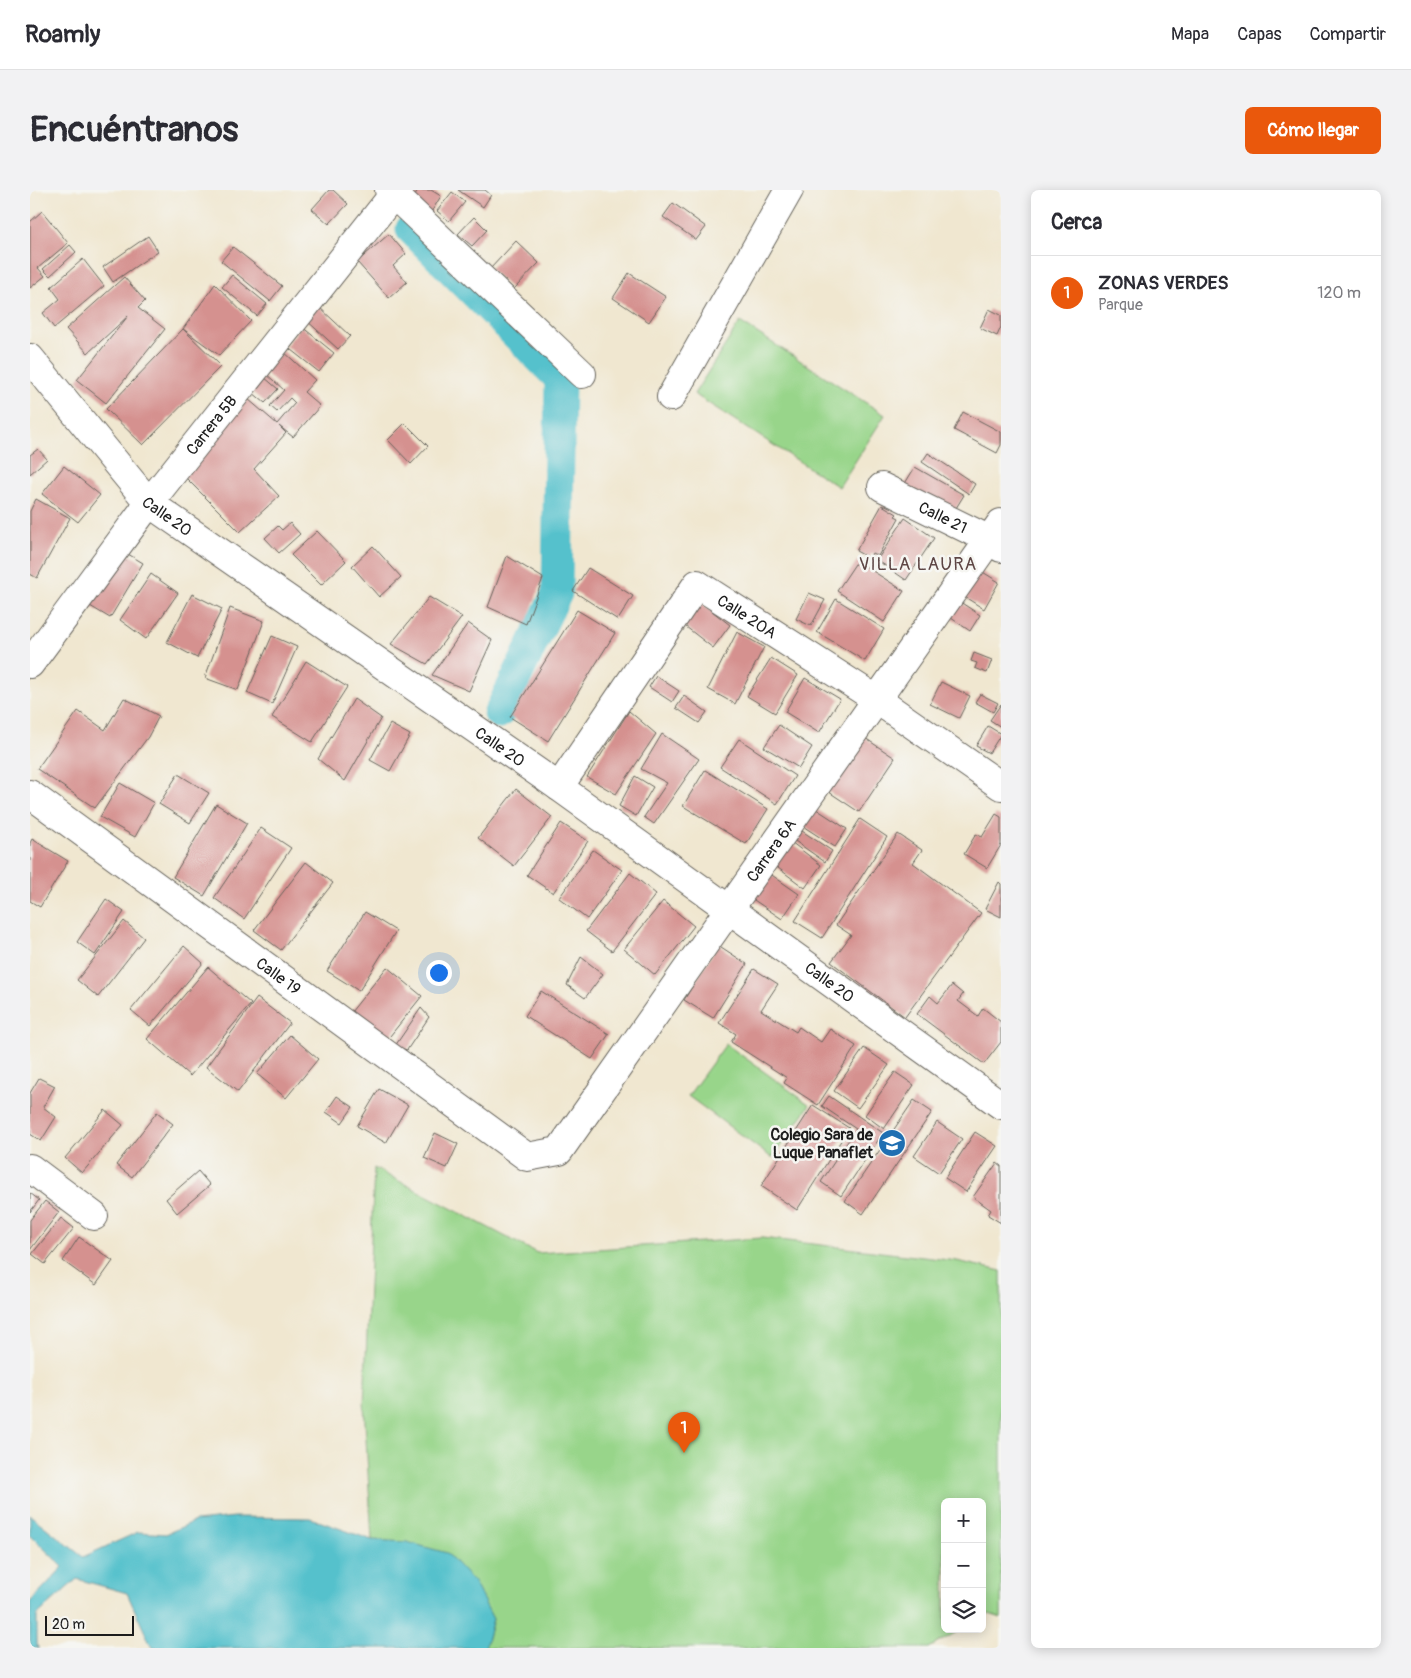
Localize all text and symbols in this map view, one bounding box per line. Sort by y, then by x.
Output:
text: Roamly [25,20,100,49]
text: Mapa [1171,23,1209,46]
text: Capas [1237,23,1282,46]
text: Compartir [1310,23,1386,46]
button: Cómo llegar [1245,107,1381,154]
text: Encuéntranos [30,108,238,152]
text: Cerca [1051,209,1102,236]
text: ZONAS VERDES [1098,271,1229,295]
text: 1 [1064,283,1070,303]
text: 120 m [1317,283,1361,303]
text: Parque [1098,295,1143,315]
street label: Carrera 5B [182,391,242,459]
street label: Calle 20 [137,493,196,541]
street label: Calle 21 [915,498,970,538]
district label: VILLA LAURA [859,553,977,576]
street label: Calle 20A [713,591,780,643]
street label: Calle 20 [471,723,529,771]
street label: Carrera 6A [743,815,801,886]
street label: Calle 19 [252,953,305,1000]
street label: Calle 20 [801,958,858,1007]
your location [426,960,452,986]
place label: Colegio Sara de Luque Panaflet [771,1125,874,1163]
school or university icon: Colegio Sara de Luque Panaflet [877,1128,907,1158]
pin: 1 [668,1412,700,1453]
map controls [941,1498,986,1633]
button: + [941,1498,986,1543]
button: − [941,1543,986,1588]
button: layers [941,1588,986,1633]
scale bar [45,1613,134,1636]
text: 20 m [52,1616,85,1633]

